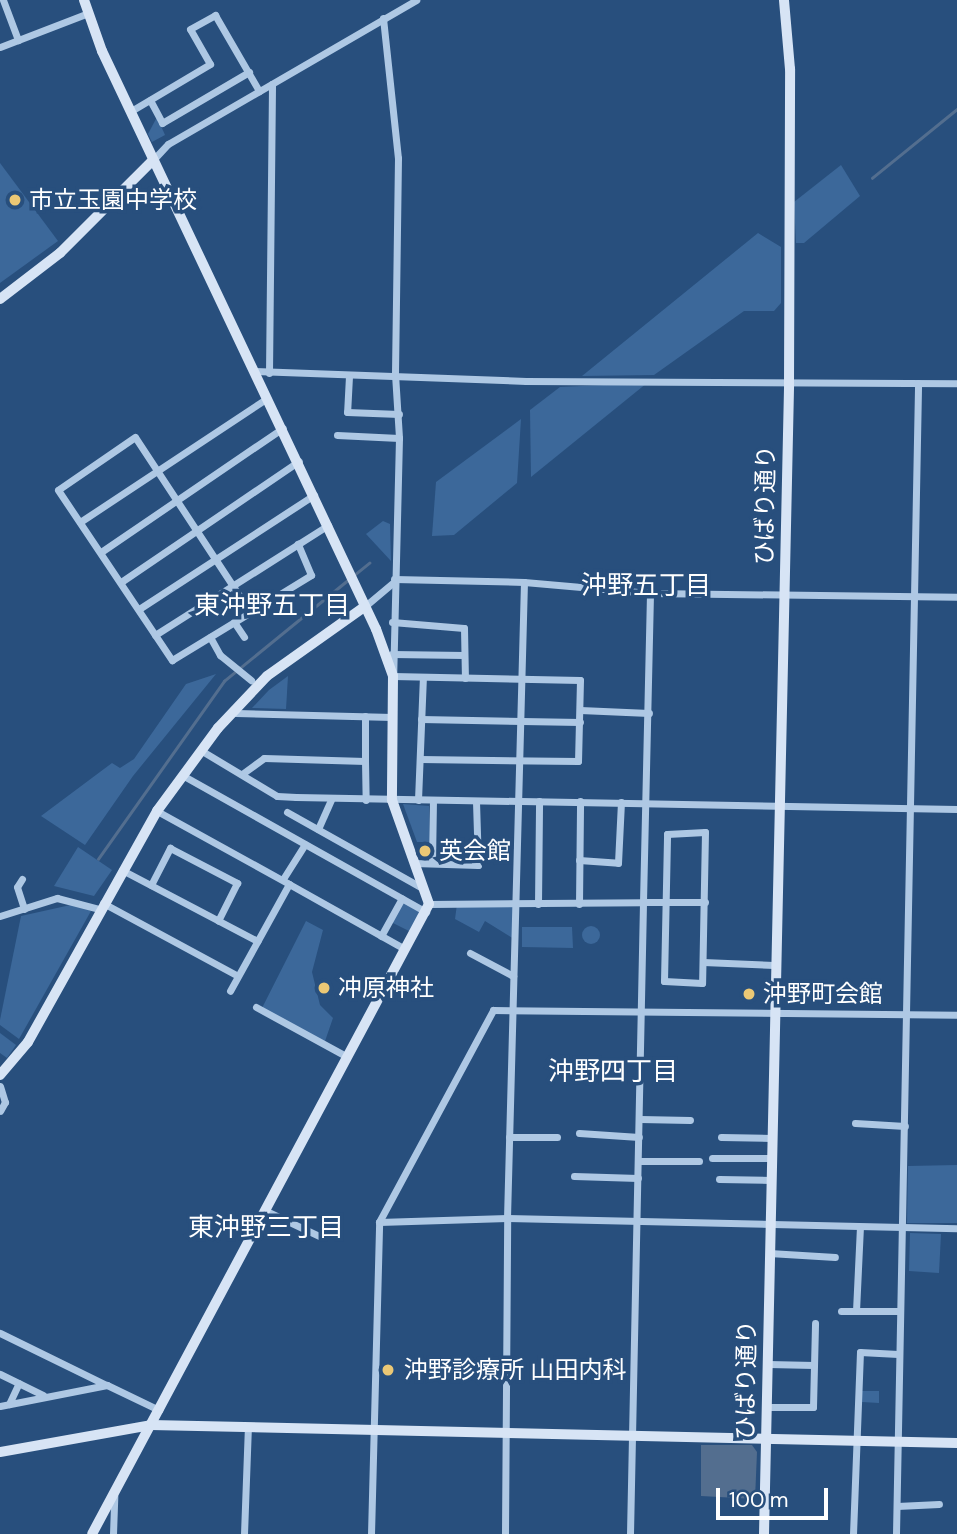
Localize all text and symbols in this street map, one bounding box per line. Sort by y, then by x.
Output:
place label: 市立玉園中学校 [29,186,197,214]
marker: 市立玉園中学校 [7,192,23,208]
street label: ひばり通り [750,445,780,565]
district label: 沖野五丁目 [581,570,711,602]
district label: 東沖野五丁目 [194,590,350,622]
place label: 英会館 [439,837,511,865]
marker: 英会館 [417,843,433,859]
place label: 冲原神社 [338,974,434,1002]
marker: 冲原神社 [316,980,332,996]
place label: 沖野町会館 [763,980,883,1008]
marker: 沖野町会館 [741,986,757,1002]
district label: 沖野四丁目 [548,1056,678,1088]
district label: 東沖野三丁目 [188,1212,344,1244]
street label: ひばり通り [731,1320,761,1440]
place label: 沖野診療所 山田内科 [404,1356,626,1384]
marker: 沖野診療所 山田内科 [378,1360,398,1380]
scale bar [719,1474,831,1518]
text: 100 m [729,1486,789,1514]

